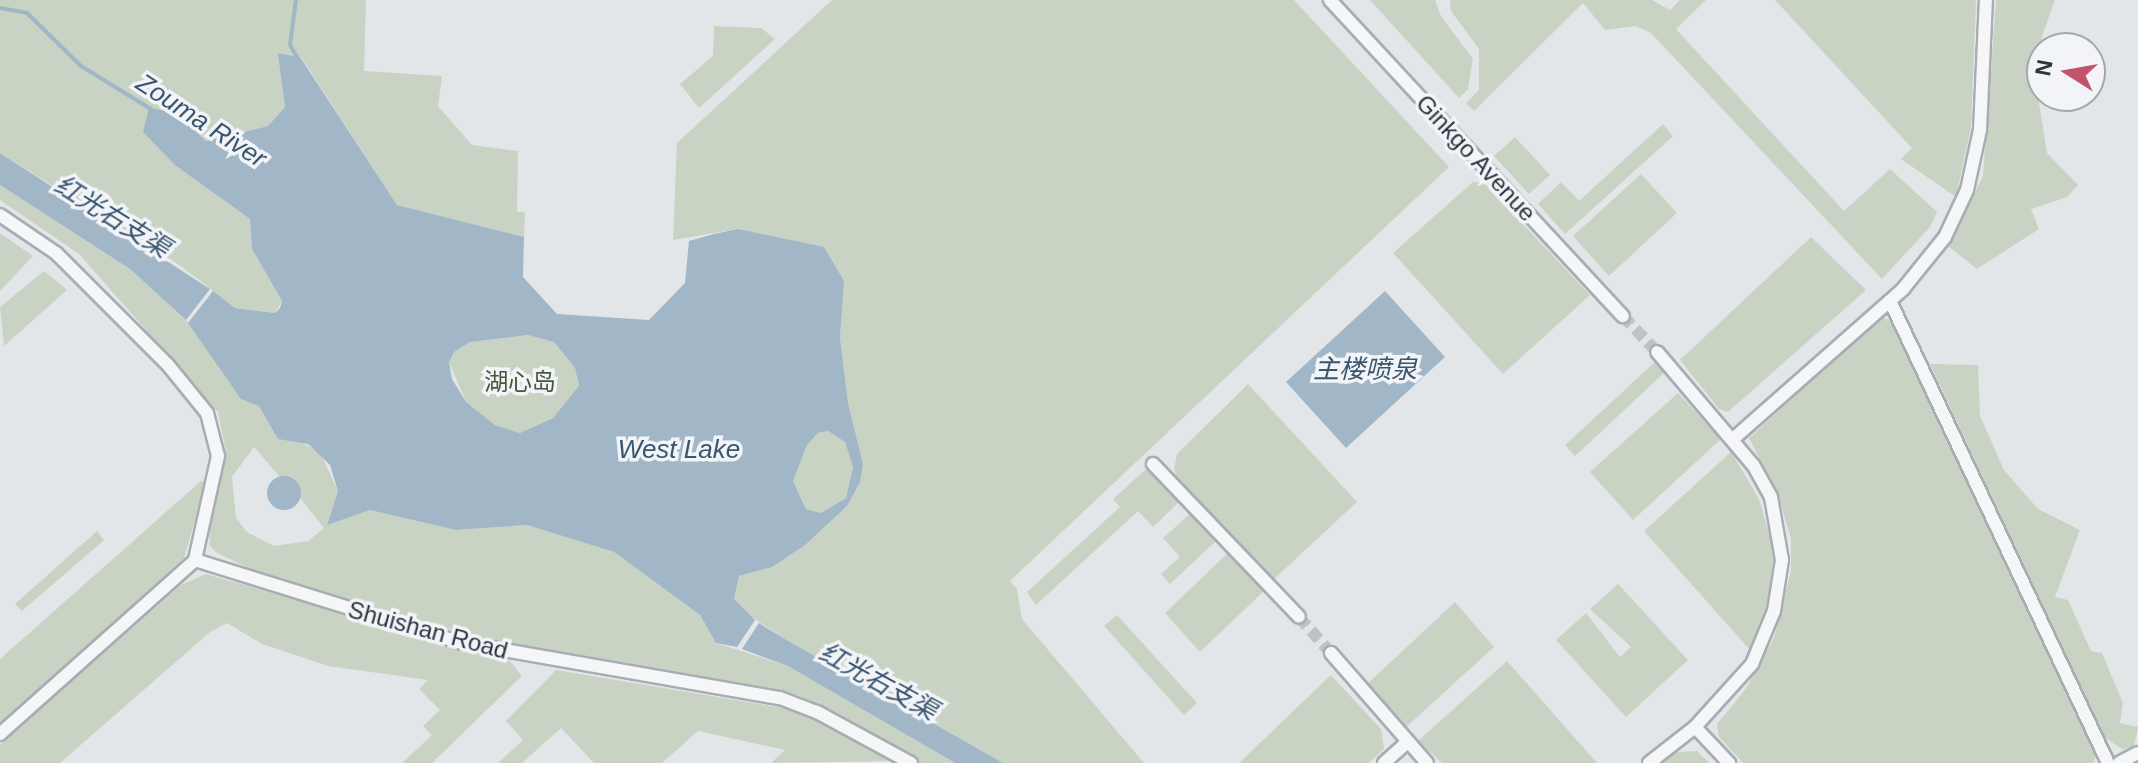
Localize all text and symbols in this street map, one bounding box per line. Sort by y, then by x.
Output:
north arrow [2026,32,2106,112]
text: N [2030,58,2058,78]
water label: Zouma River [130,67,272,175]
street label: Ginkgo Avenue [1410,88,1542,228]
water label: 红光右支渠 [49,169,175,265]
water label: 主楼喷泉 [1313,354,1417,386]
park label: 湖心岛 [484,368,556,396]
water label: West Lake [618,434,740,466]
street label: Shuishan Road [345,595,511,665]
water label: 红光右支渠 [814,637,942,727]

